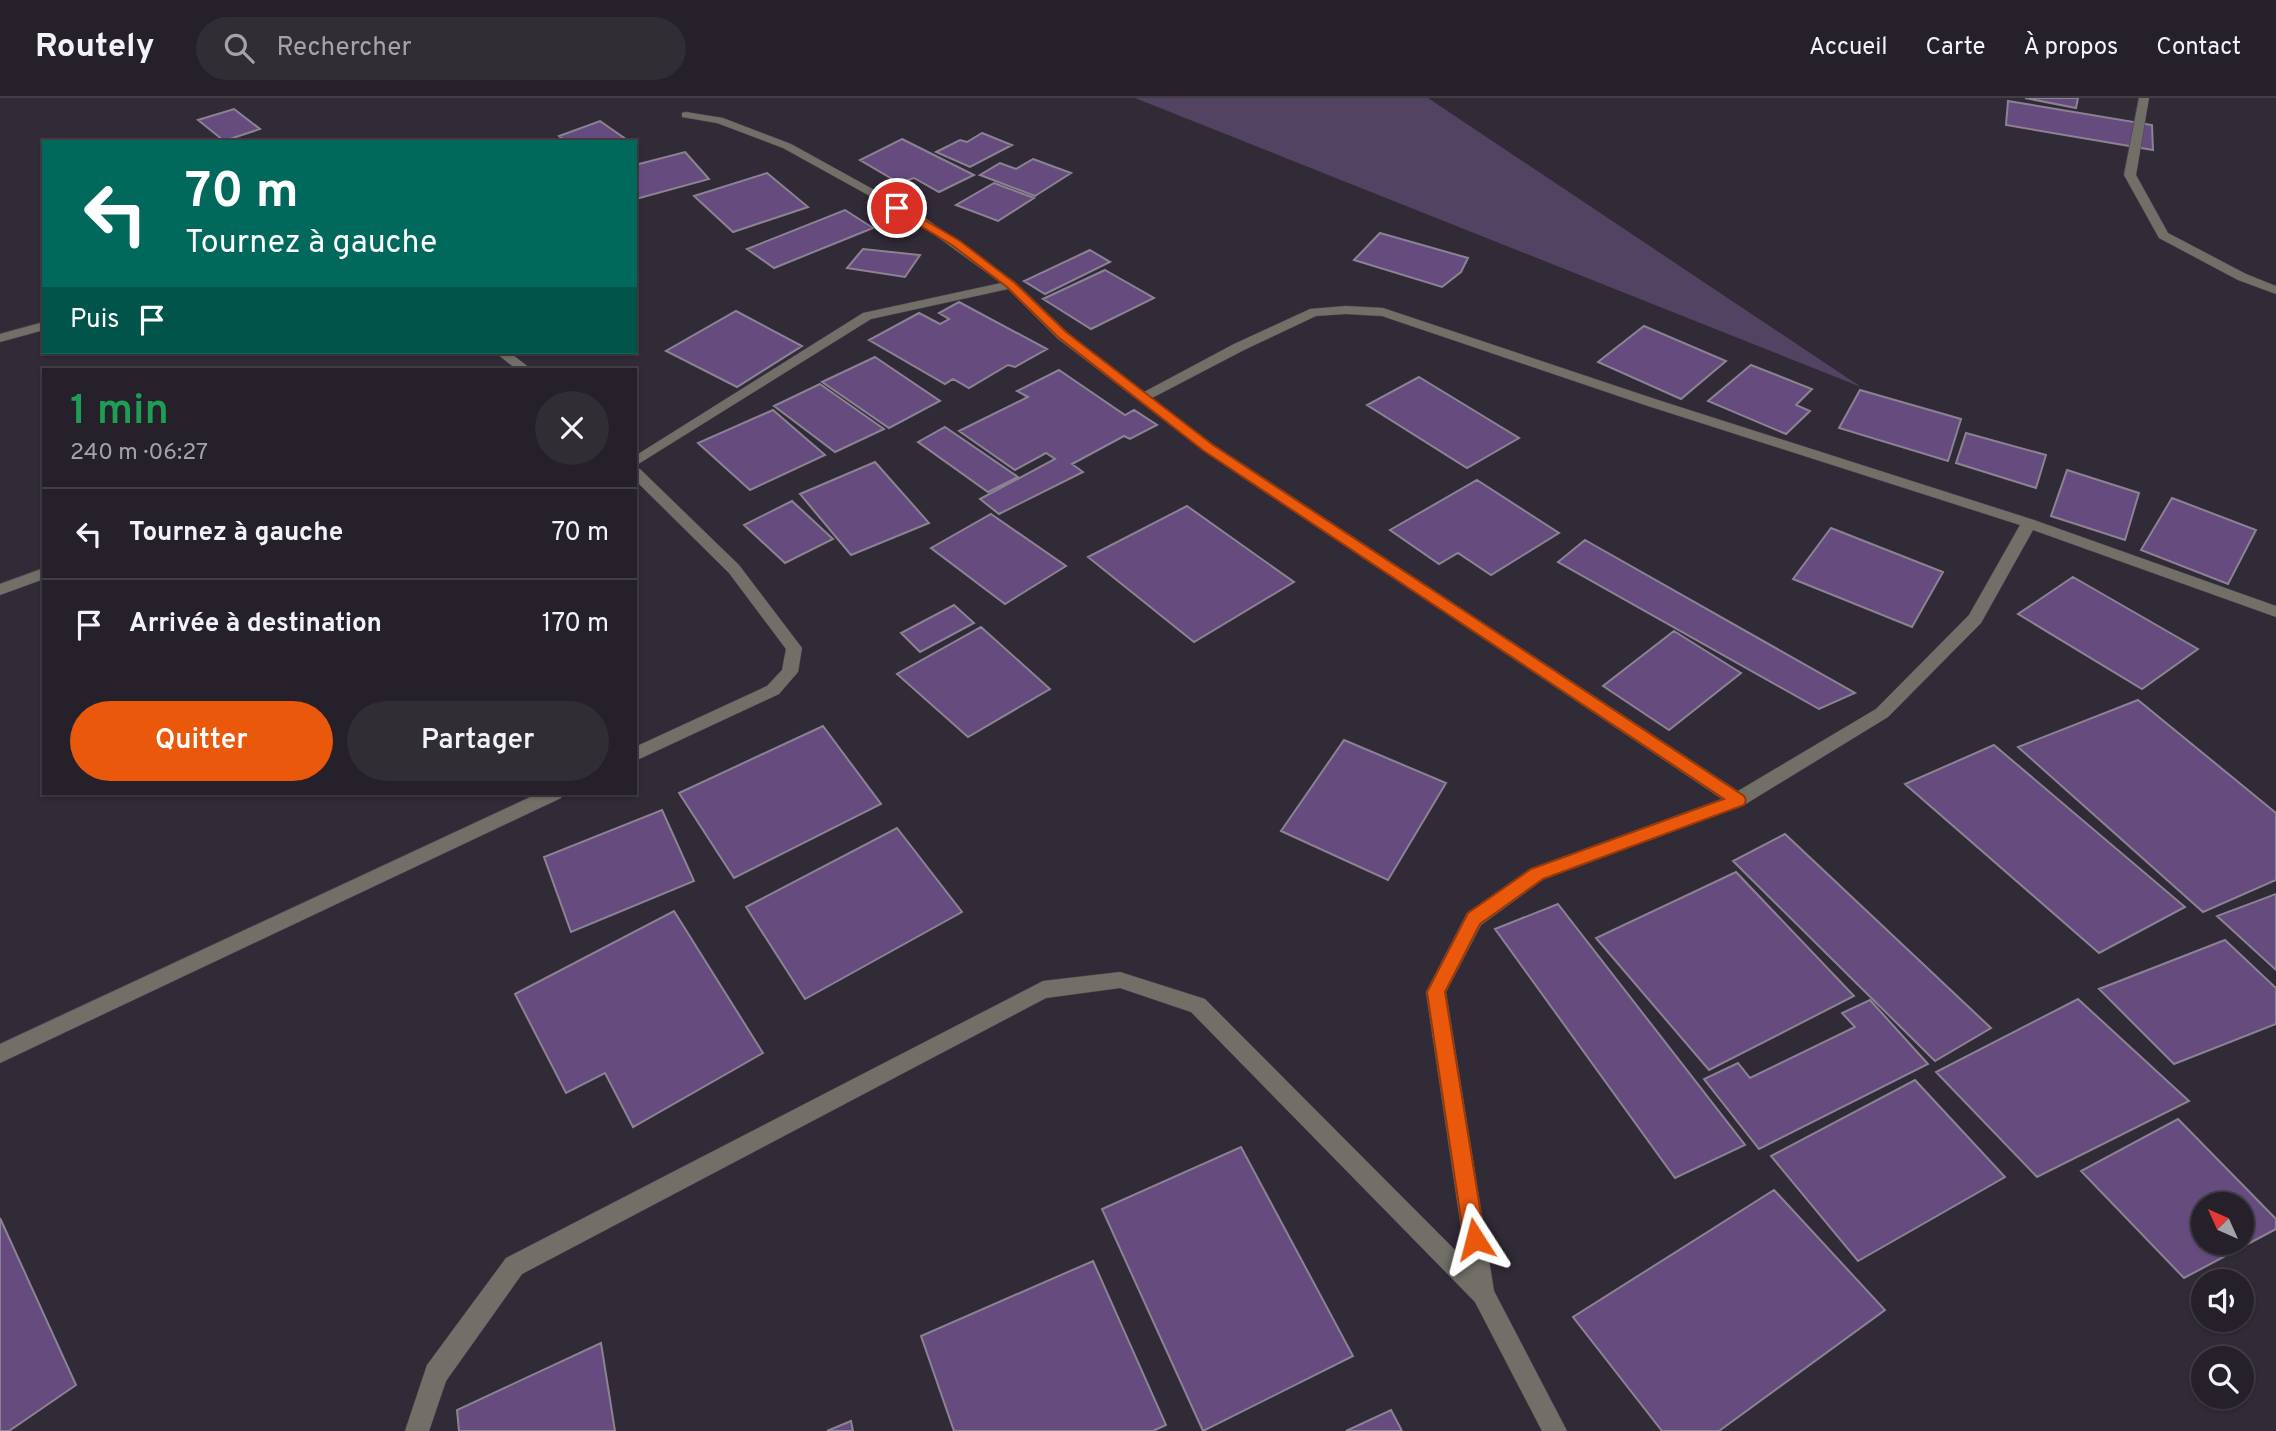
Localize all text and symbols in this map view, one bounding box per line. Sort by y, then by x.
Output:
search box [196,17,686,80]
text: Routely [35,27,154,69]
icon: search [220,29,258,67]
text: Rechercher [276,32,412,65]
text: Accueil [1809,33,1888,63]
text: Carte [1926,33,1985,63]
text: À propos [2023,33,2118,63]
text: Contact [2156,33,2241,63]
text: 70 m [185,163,299,225]
icon: left [70,168,161,259]
pin [867,178,927,238]
icon: arrive [878,189,916,227]
text: Tournez à gauche [185,224,437,264]
icon: arrive [133,301,171,339]
text: Puis [70,304,119,337]
text: 1 min [70,386,169,439]
button: close [535,391,609,465]
text: 240 m · 06:27 [70,439,208,468]
icon: left [70,515,108,553]
text: Tournez à gauche [129,517,343,550]
text: 70 m [551,517,609,550]
icon: arrive [70,606,108,644]
text: Arrivée à destination [129,608,382,641]
text: 170 m [542,608,609,641]
button: Quitter [70,701,333,781]
button: Partager [347,701,609,781]
north arrow [2191,1192,2254,1255]
map controls [2191,1192,2254,1409]
position arrow [1438,1202,1512,1276]
button: sound [2191,1269,2254,1332]
button: search [2191,1346,2254,1409]

